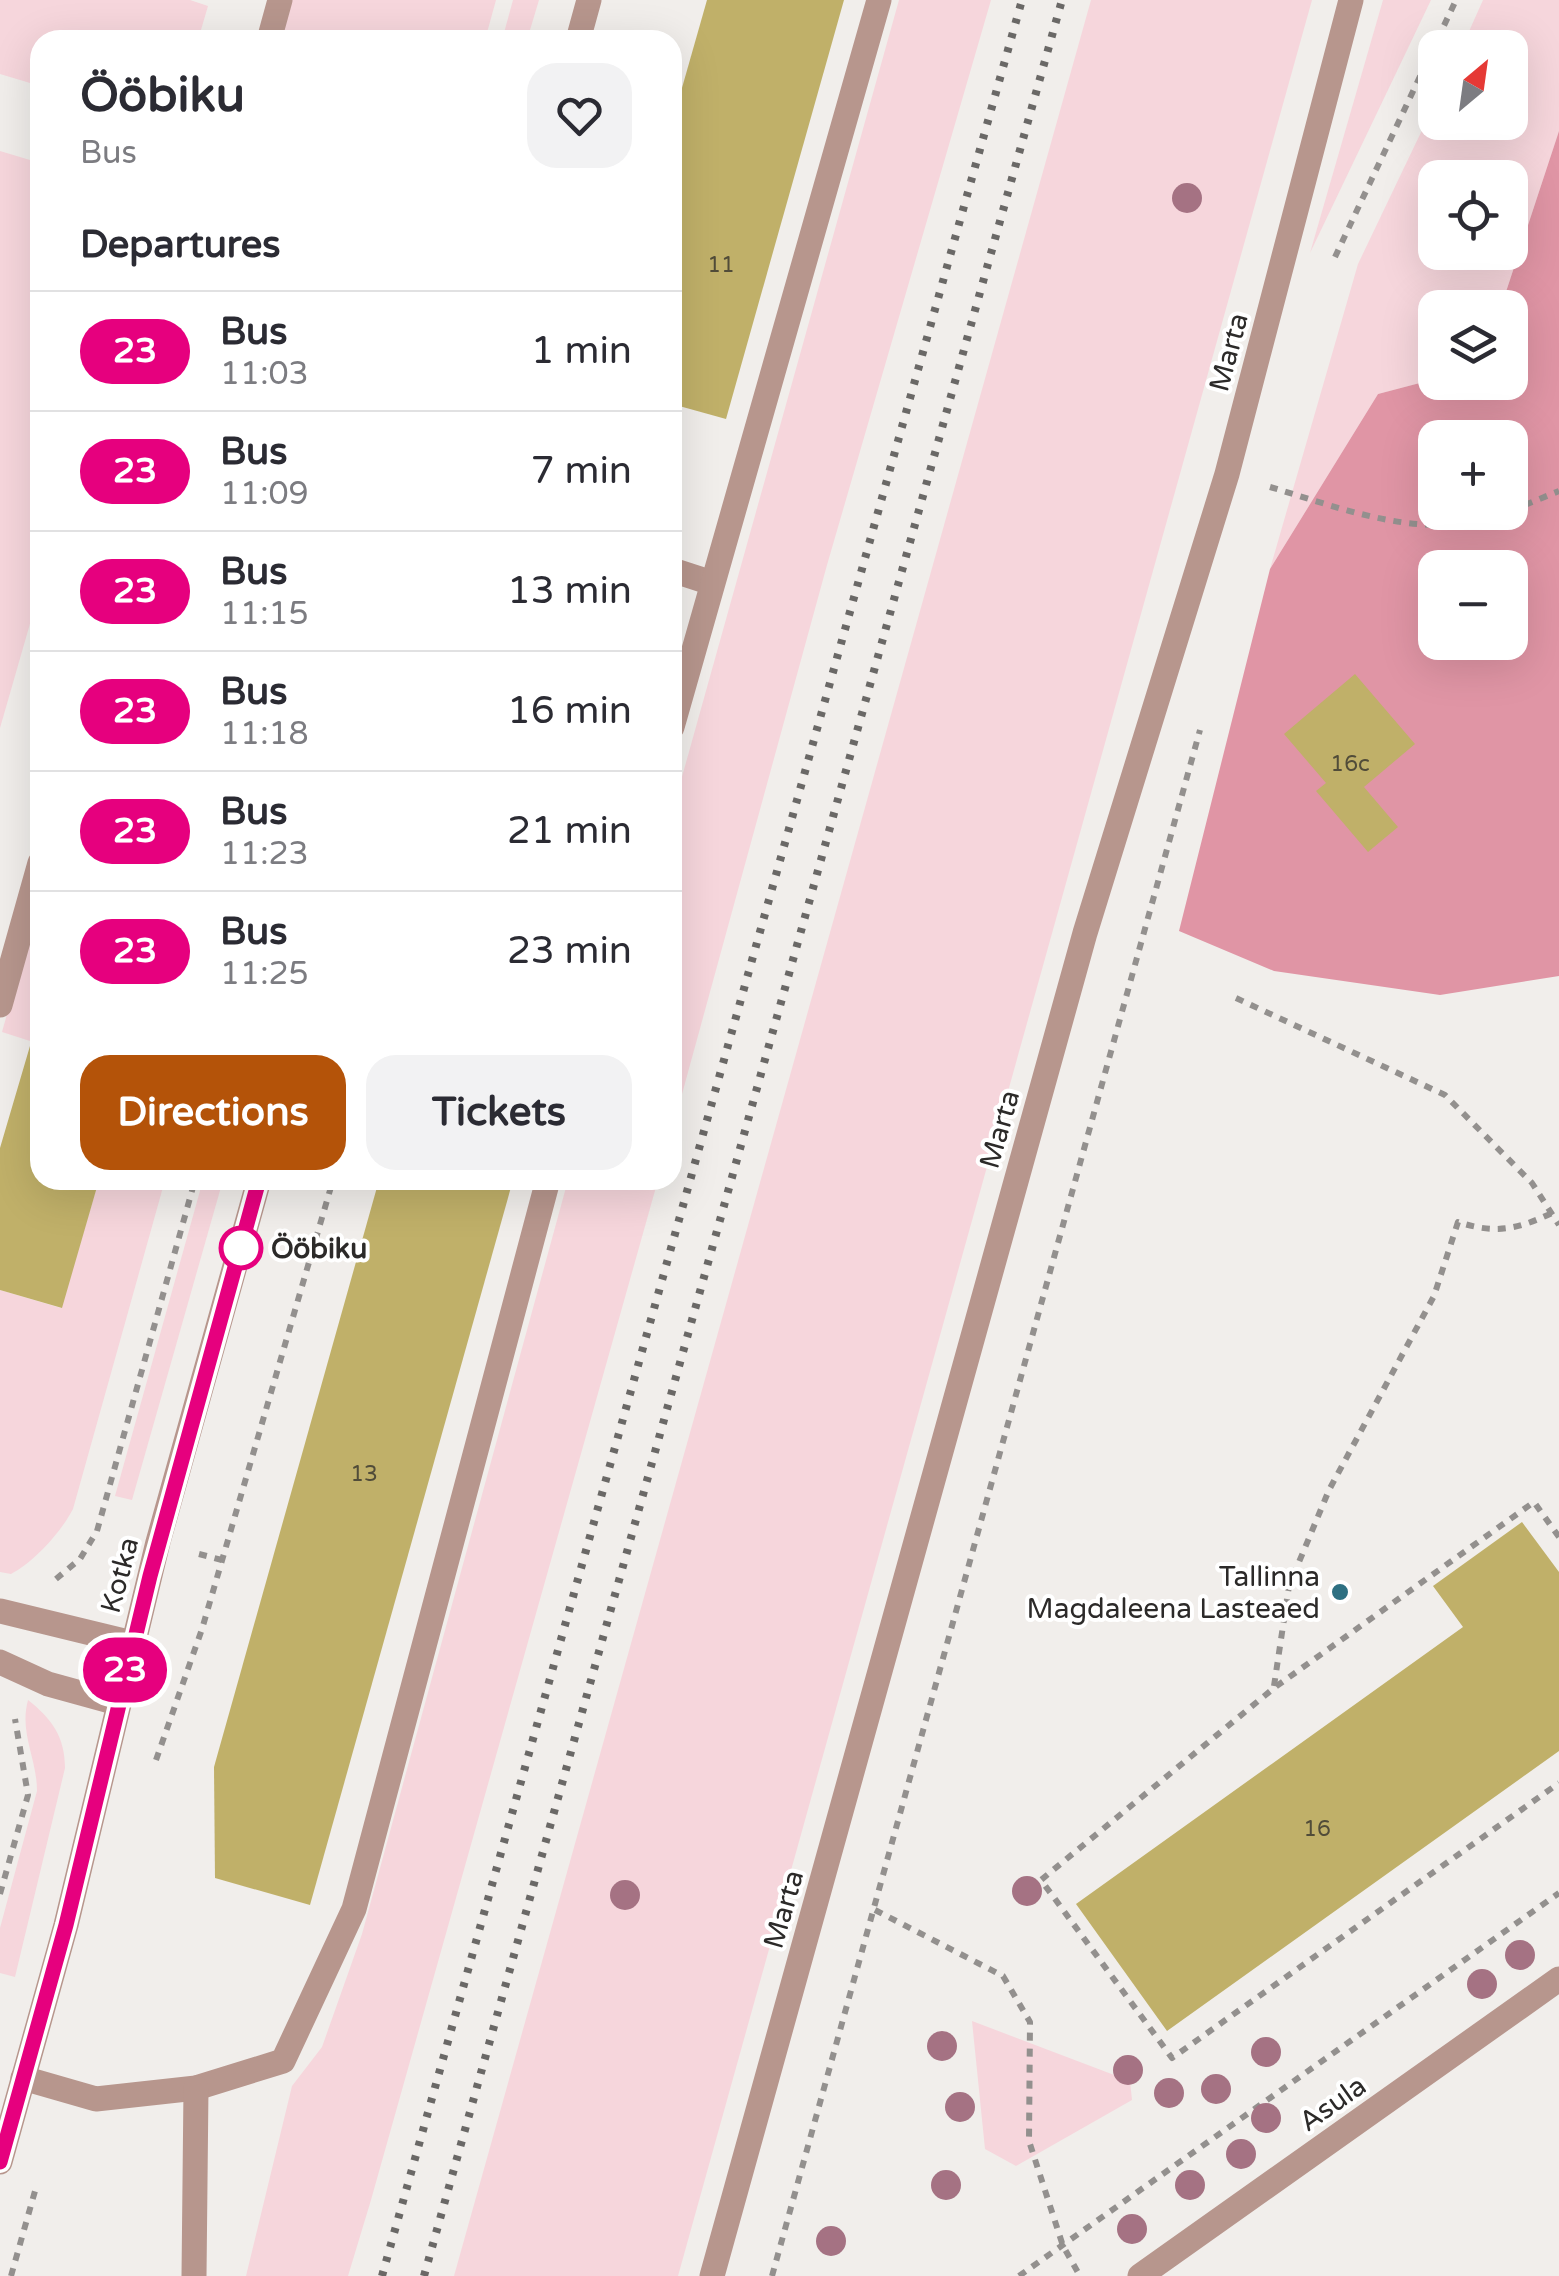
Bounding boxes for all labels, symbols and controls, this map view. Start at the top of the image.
north arrow [1418,30,1528,140]
map controls [1418,30,1528,660]
button: heart [527,63,632,168]
text: Ööbiku [80,67,245,125]
text: Bus [80,134,137,172]
button: locate [1418,160,1528,270]
text: Departures [80,222,281,268]
house number: 11 [707,252,735,278]
button: layers [1418,290,1528,400]
text: Bus [220,309,287,355]
street label: Marta [1202,309,1256,395]
text: 1 min [531,328,632,374]
text: 23 [113,330,157,372]
text: 11:03 [220,355,309,393]
button: + [1418,420,1528,530]
text: Bus [220,429,287,475]
text: 7 min [531,448,632,494]
text: 23 [113,450,157,492]
text: 11:09 [220,475,309,513]
text: Bus [220,549,287,595]
button: − [1418,550,1528,660]
text: 13 min [507,568,632,614]
text: 23 [113,570,157,612]
text: 11:15 [220,595,309,633]
text: Bus [220,669,287,715]
text: 16 min [507,688,632,734]
text: 23 [113,690,157,732]
text: 11:18 [220,715,309,753]
house number: 16c [1330,751,1370,777]
text: Bus [220,789,287,835]
text: 21 min [507,808,632,854]
text: 23 [113,810,157,852]
text: 11:23 [220,835,309,873]
text: Bus [220,909,287,955]
text: 23 min [507,928,632,974]
text: 23 [113,930,157,972]
text: 11:25 [220,955,309,993]
button: Directions [80,1055,346,1170]
button: Tickets [366,1055,632,1170]
street label: Marta [973,1086,1027,1172]
marker: Ööbiku [220,1227,262,1269]
place label: Ööbiku [271,1232,367,1266]
house number: 13 [350,1461,378,1487]
street label: Kotka [94,1534,146,1617]
place label: Tallinna Magdaleena Lasteaed [1027,1560,1320,1626]
marker: Tallinna Magdaleena Lasteaed [1329,1581,1351,1603]
line badge: 23 [80,1638,170,1702]
text: 23 [103,1649,147,1691]
house number: 16 [1303,1816,1331,1842]
street label: Marta [757,1866,811,1952]
street label: Asula [1292,2069,1373,2139]

